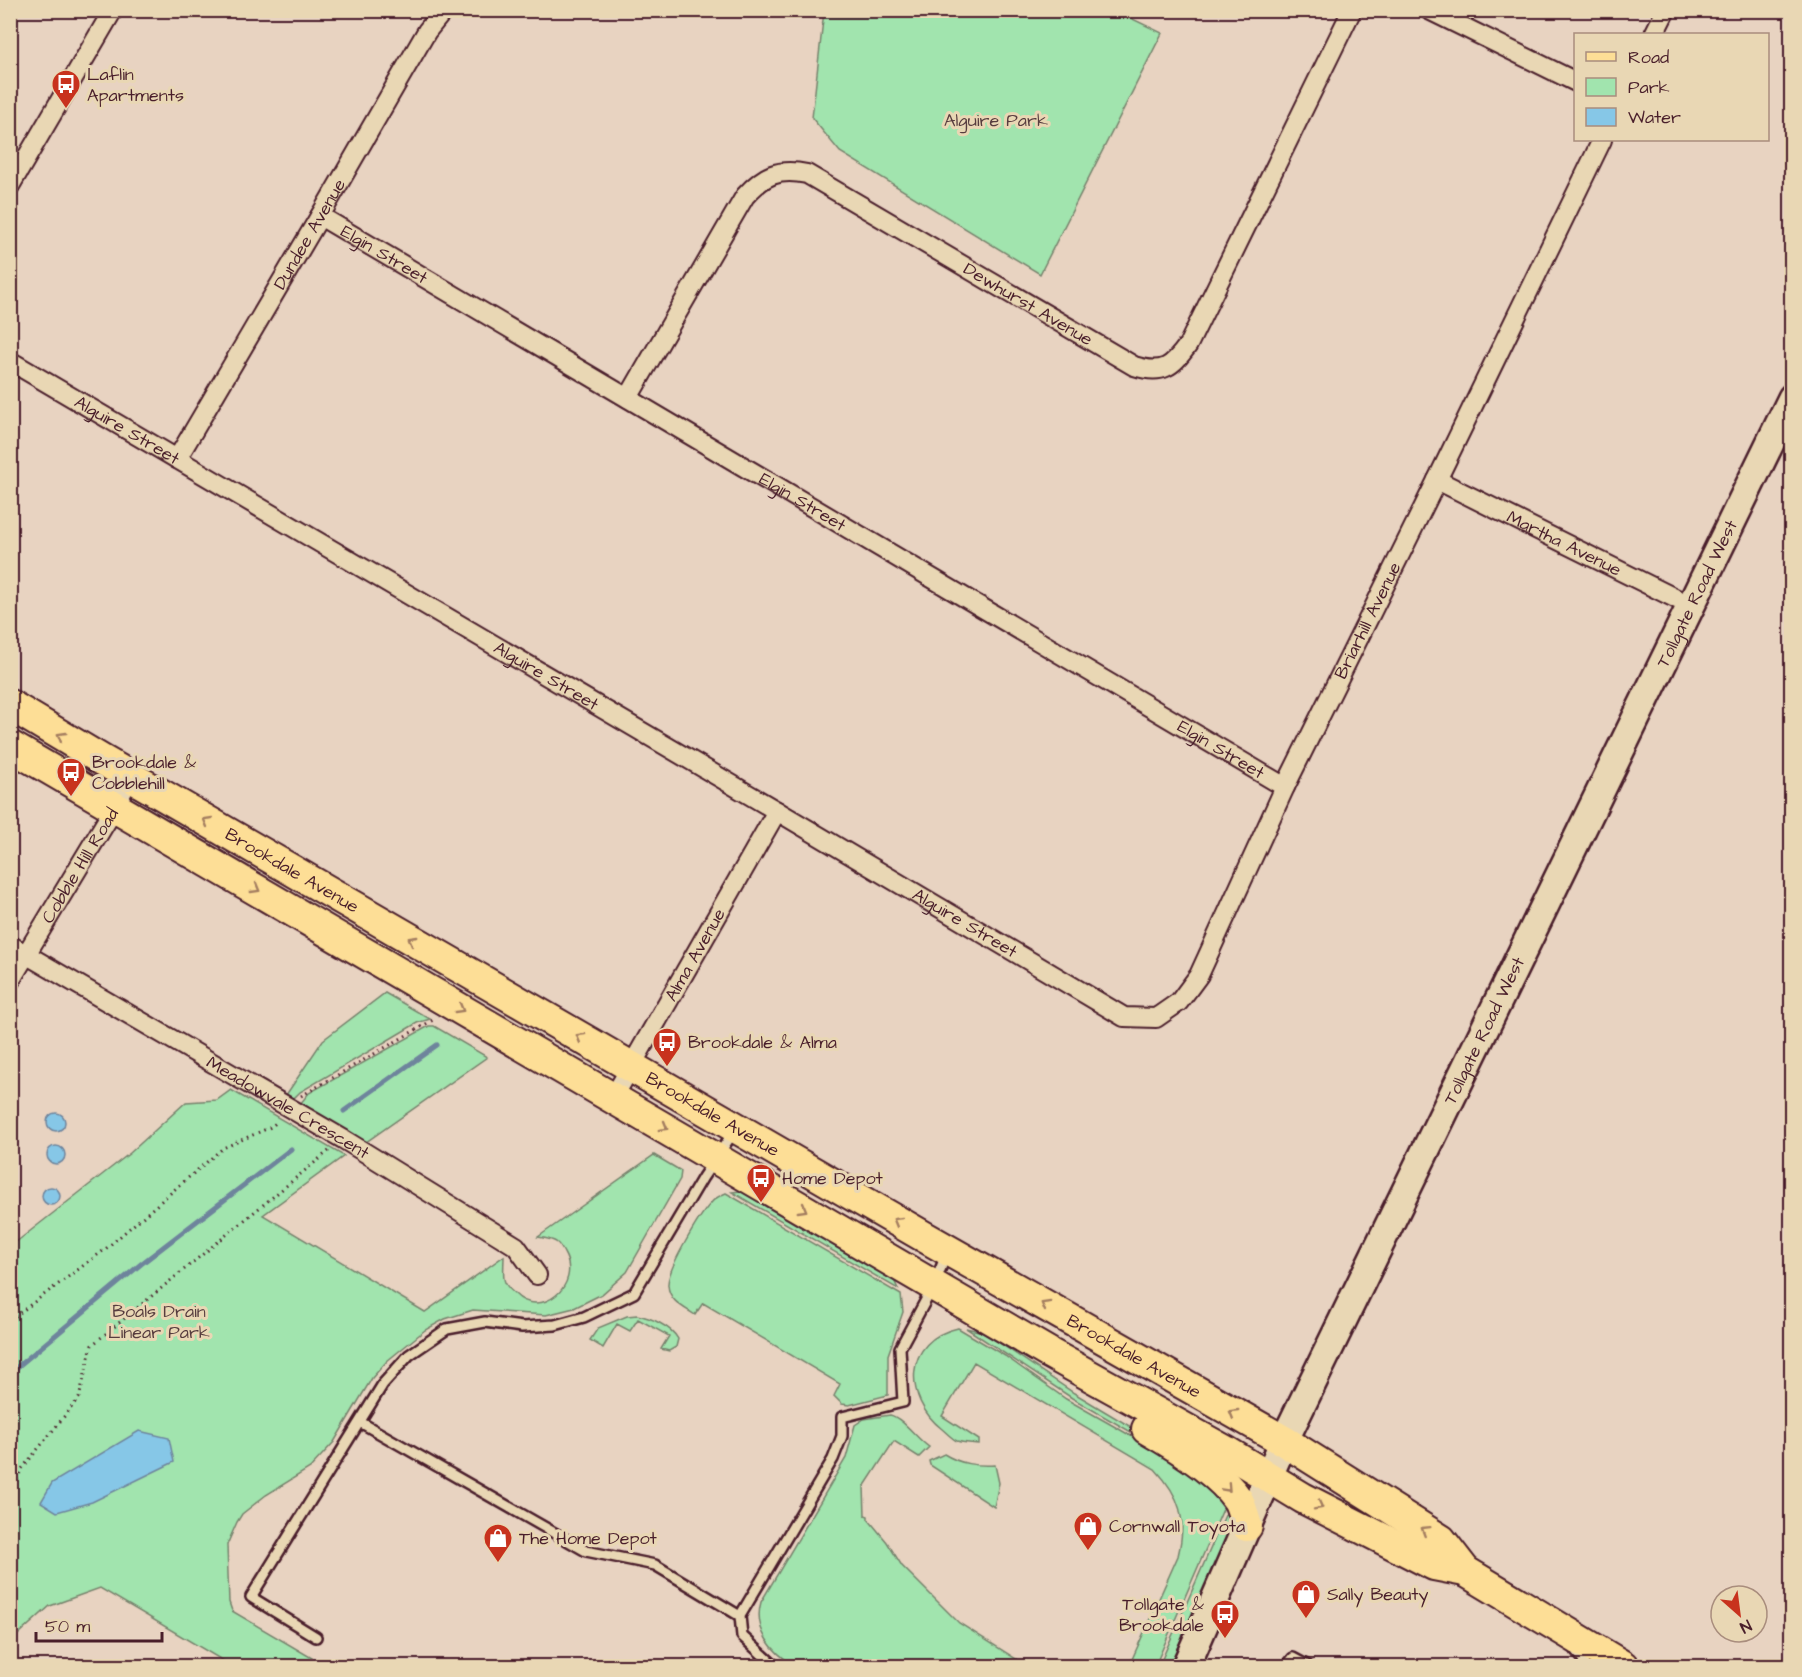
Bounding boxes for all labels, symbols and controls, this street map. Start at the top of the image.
legend [1574,33,1769,141]
text: Road [1628,45,1669,70]
place label: Laflin Apartments [87,62,184,108]
bus stop icon: Laflin Apartments [50,68,82,110]
text: Park [1628,75,1670,100]
text: Water [1628,105,1681,130]
park label: Alguire Park [944,108,1048,134]
street label: Dundee Avenue [267,174,352,294]
street label: Elgin Street [336,219,433,290]
street label: Dewhurst Avenue [959,256,1098,352]
street label: Alguire Street [70,389,185,471]
street label: Elgin Street [755,466,852,538]
street label: Martha Avenue [1503,504,1626,582]
street label: Tollgate Road West [1650,515,1744,672]
street label: Briarhill Avenue [1328,557,1407,683]
street label: Alguire Street [489,635,604,717]
street label: Elgin Street [1173,714,1270,785]
one-way arrow [57,731,67,743]
place label: Brookdale & Cobblehill [92,750,196,796]
bus stop icon: Brookdale & Cobblehill [55,756,87,798]
street label: Cobble Hill Road [35,803,124,928]
one-way arrow [202,817,213,828]
street label: Brookdale Avenue [221,822,364,919]
one-way arrow [250,882,260,893]
street label: Alguire Street [908,882,1023,964]
street label: Alma Avenue [658,903,731,1006]
one-way arrow [408,935,418,947]
street label: Tollgate Road West [1437,952,1531,1109]
one-way arrow [454,1001,464,1013]
bus stop icon: Brookdale & Alma [651,1026,683,1068]
place label: Brookdale & Alma [688,1030,837,1055]
one-way arrow [576,1033,586,1045]
street label: Meadowvale Crescent [202,1050,375,1165]
street label: Brookdale Avenue [641,1065,784,1163]
one-way arrow [658,1120,668,1132]
bus stop icon: Home Depot [745,1162,777,1204]
place label: Home Depot [782,1166,884,1191]
one-way arrow [797,1201,807,1213]
one-way arrow [893,1217,903,1228]
park label: Boals Drain Linear Park [108,1299,210,1345]
one-way arrow [1041,1301,1051,1313]
street label: Brookdale Avenue [1062,1308,1206,1404]
one-way arrow [1229,1408,1239,1420]
one-way arrow [1220,1482,1231,1492]
one-way arrow [1313,1499,1323,1510]
shop icon: Cornwall Toyota [1072,1510,1104,1552]
place label: Cornwall Toyota [1109,1514,1245,1540]
shop icon: The Home Depot [482,1522,514,1564]
place label: The Home Depot [519,1526,658,1551]
one-way arrow [1420,1526,1431,1537]
shop icon: Sally Beauty [1290,1578,1322,1620]
place label: Sally Beauty [1327,1582,1429,1608]
north arrow [1709,1584,1769,1644]
place label: Tollgate & Brookdale [1119,1592,1204,1638]
bus stop icon: Tollgate & Brookdale [1209,1598,1241,1640]
scale bar [36,1605,162,1643]
text: 50 m [45,1614,90,1639]
text: N [1736,1614,1755,1638]

